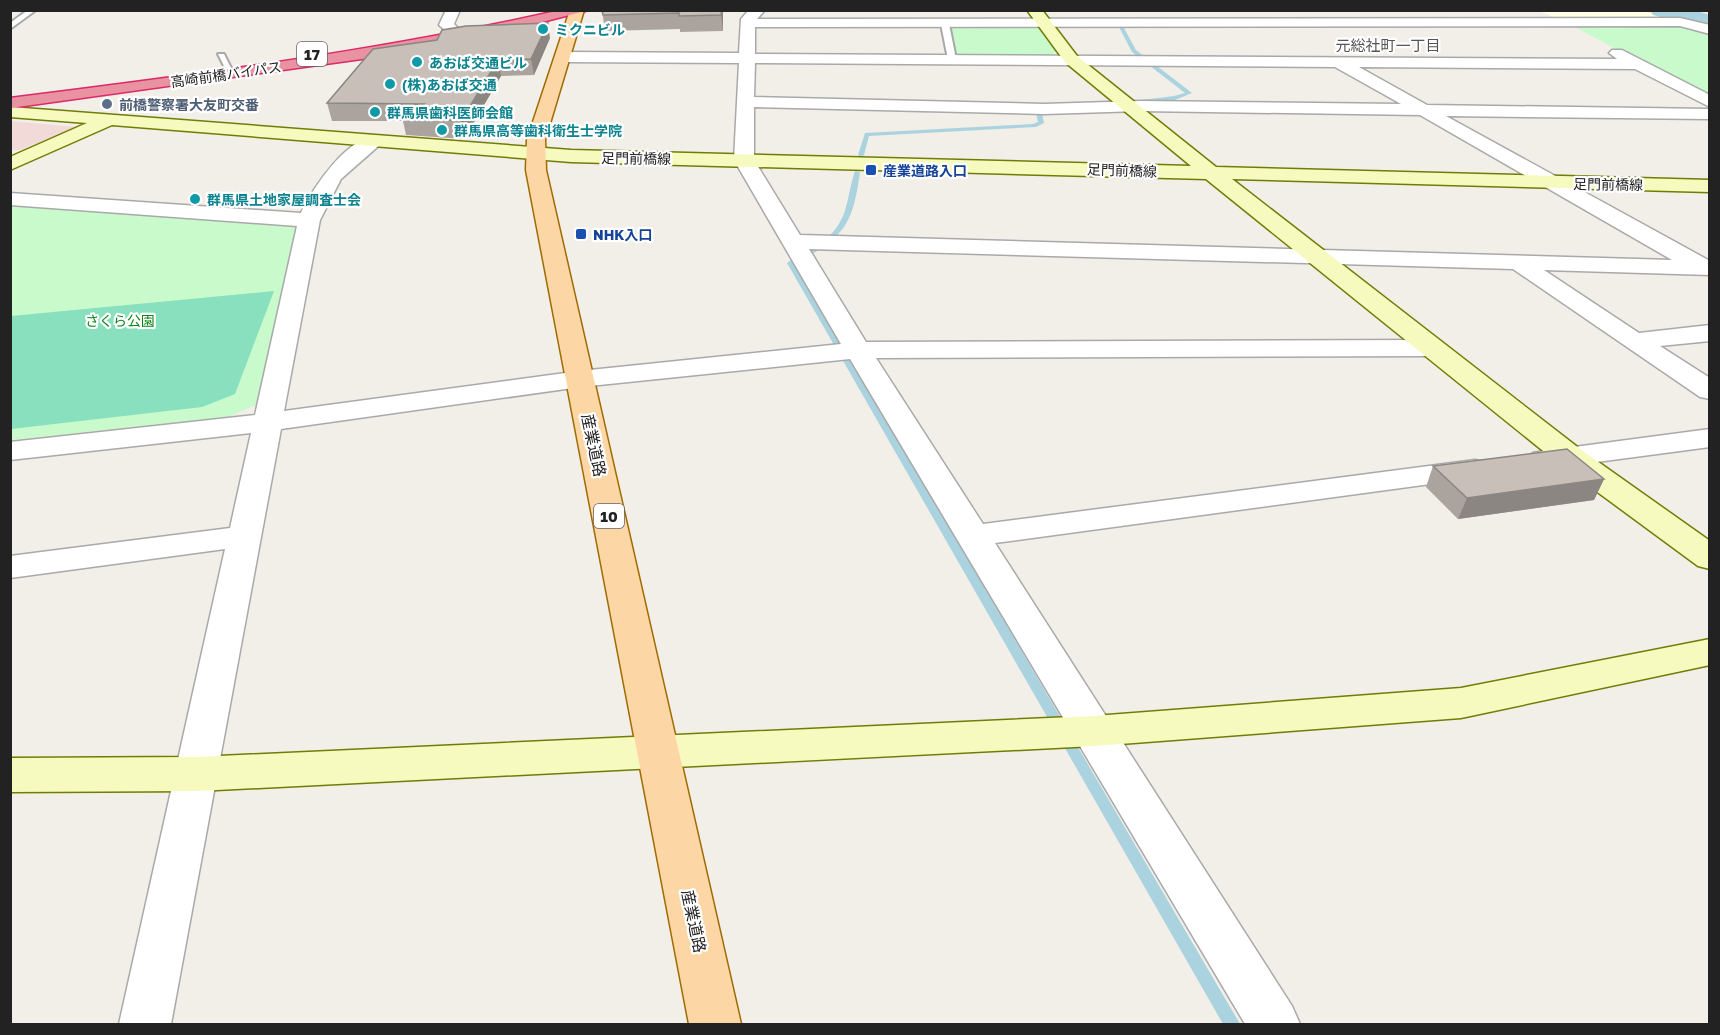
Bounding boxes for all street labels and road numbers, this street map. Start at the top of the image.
road number: 17 [297,42,327,66]
street label: 高崎前橋バイパス [169,58,283,90]
street label: 足門前橋線 [601,149,671,167]
street label: 足門前橋線 [1087,160,1157,180]
street label: 足門前橋線 [1573,175,1643,193]
street label: 産業道路 [578,412,610,478]
road number: 10 [594,504,624,528]
street label: 産業道路 [678,888,710,954]

